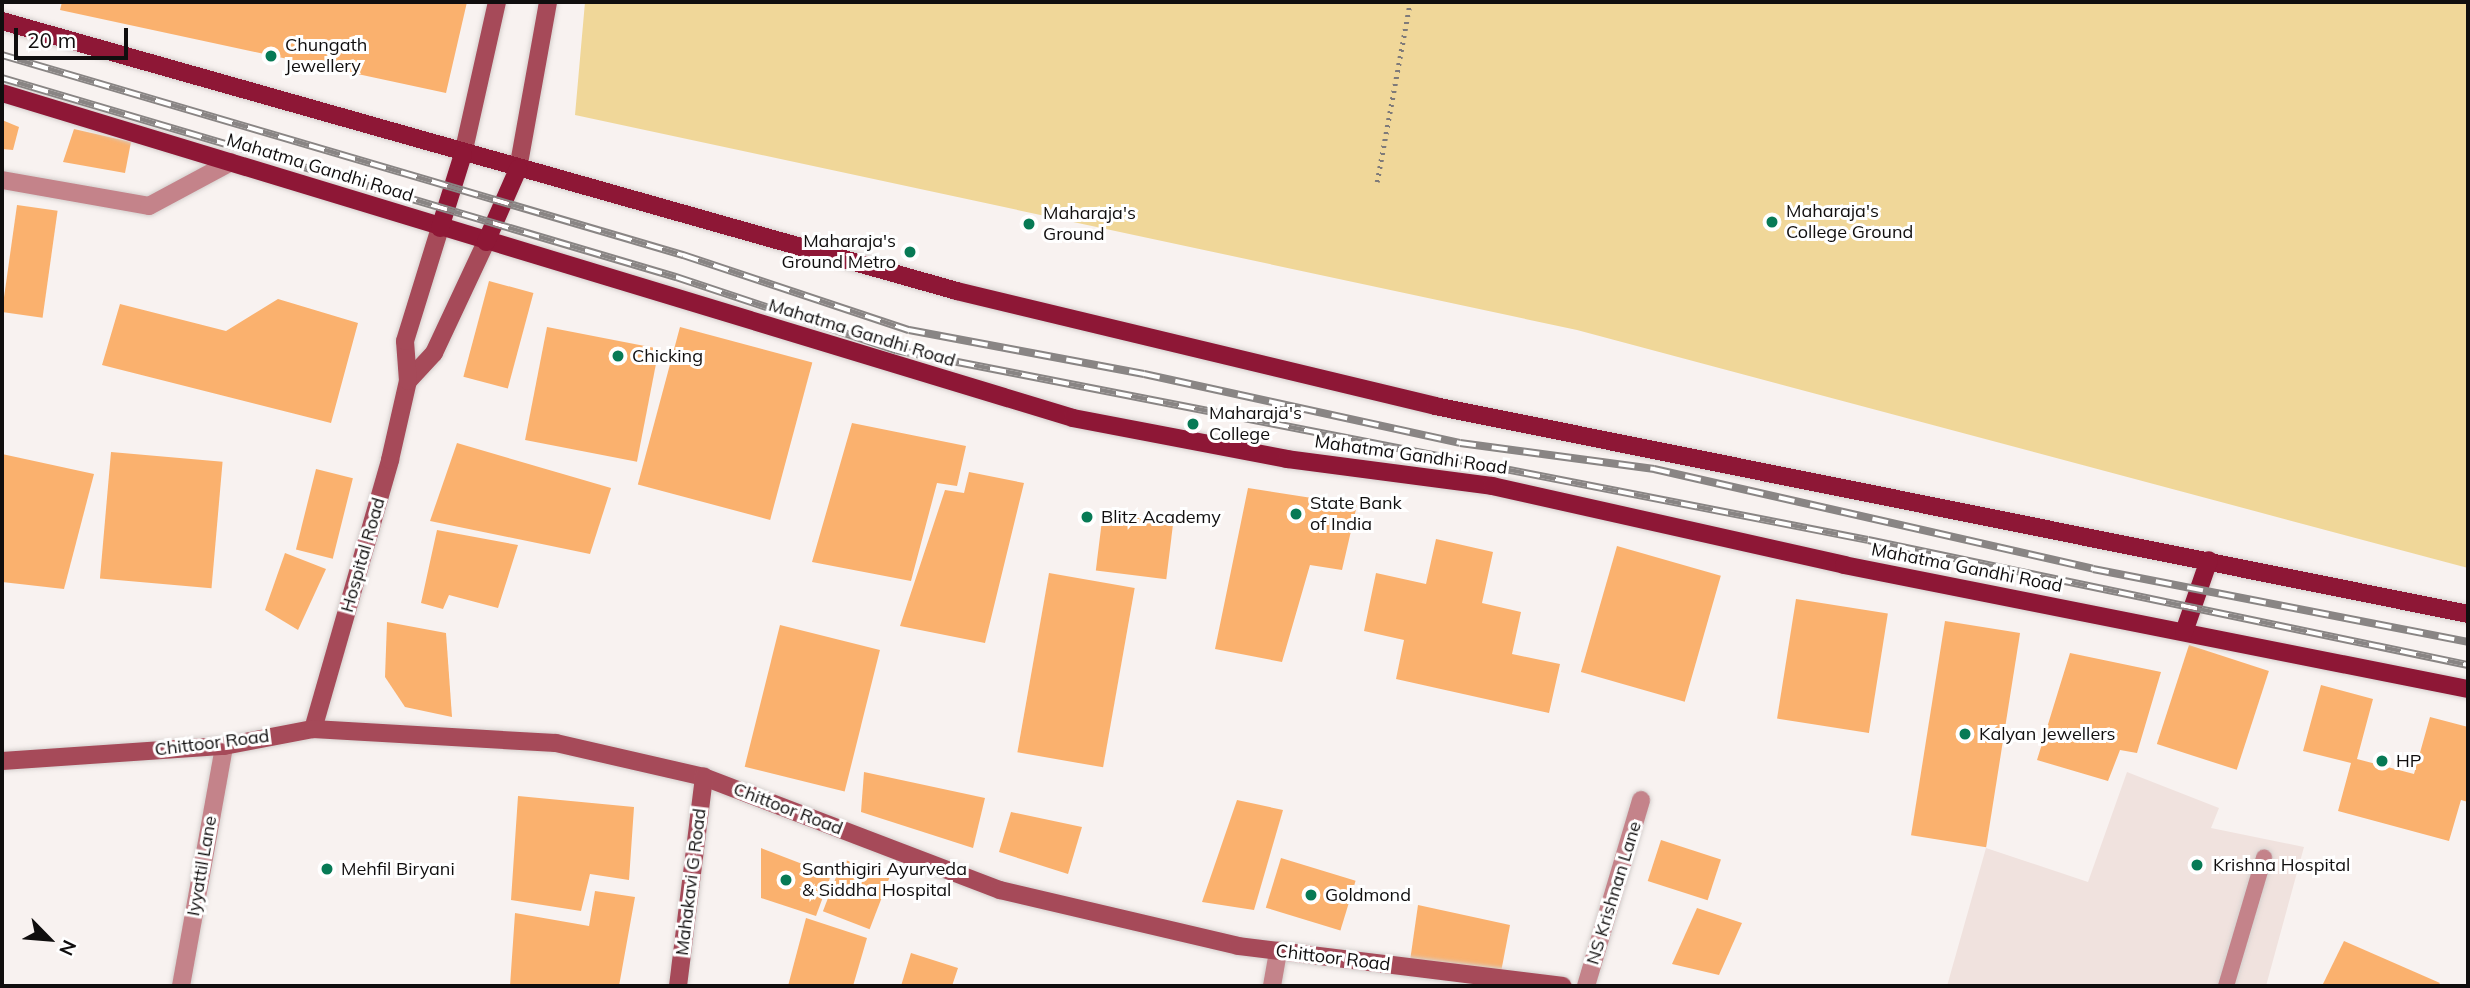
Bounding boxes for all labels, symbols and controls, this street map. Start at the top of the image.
scale bar [18,14,131,58]
text: 20 m [27,27,76,53]
place label: Chungath Jewellery [285,35,367,78]
marker: Chungath Jewellery [263,48,279,64]
street label: Mahatma Gandhi Road [224,129,416,207]
place label: Maharaja's College Ground [1786,201,1913,244]
place label: Maharaja's Ground [1043,203,1136,246]
marker: Maharaja's College Ground [1764,214,1780,230]
marker: Maharaja's Ground [1021,216,1037,232]
place label: Maharaja's Ground Metro [781,231,896,274]
marker: Maharaja's Ground Metro [902,244,918,260]
street label: Mahatma Gandhi Road [766,294,958,372]
place label: Chicking [632,345,703,367]
marker: Chicking [610,348,626,364]
place label: Maharaja's College [1209,403,1302,446]
marker: Maharaja's College [1183,414,1203,434]
street label: Mahatma Gandhi Road [1313,431,1509,479]
place label: State Bank of India [1310,493,1402,536]
street label: Hospital Road [336,495,390,615]
place label: Blitz Academy [1101,506,1221,528]
marker: State Bank of India [1288,506,1304,522]
marker: Blitz Academy [1079,509,1095,525]
street label: Mahatma Gandhi Road [1870,539,2064,597]
place label: Kalyan Jewellers [1979,723,2116,745]
street label: Chittoor Road [153,725,271,761]
marker: Kalyan Jewellers [1957,726,1973,742]
place label: HP [2396,750,2422,772]
marker: HP [2374,753,2390,769]
street label: Chittoor Road [730,778,846,840]
street label: Mahakavi G Road [671,807,711,957]
street label: Iyyattil Lane [183,814,221,918]
street label: NS Krishnan Lane [1582,819,1646,967]
place label: Krishna Hospital [2213,854,2350,876]
marker: Krishna Hospital [2187,855,2207,875]
place label: Mehfil Biryani [341,858,455,880]
place label: Santhigiri Ayurveda & Siddha Hospital [802,859,967,902]
marker: Mehfil Biryani [319,861,335,877]
marker: Santhigiri Ayurveda & Siddha Hospital [776,870,796,890]
place label: Goldmond [1325,884,1411,906]
marker: Goldmond [1303,887,1319,903]
north arrow [14,904,84,974]
text: N [54,936,82,959]
street label: Chittoor Road [1274,940,1392,976]

